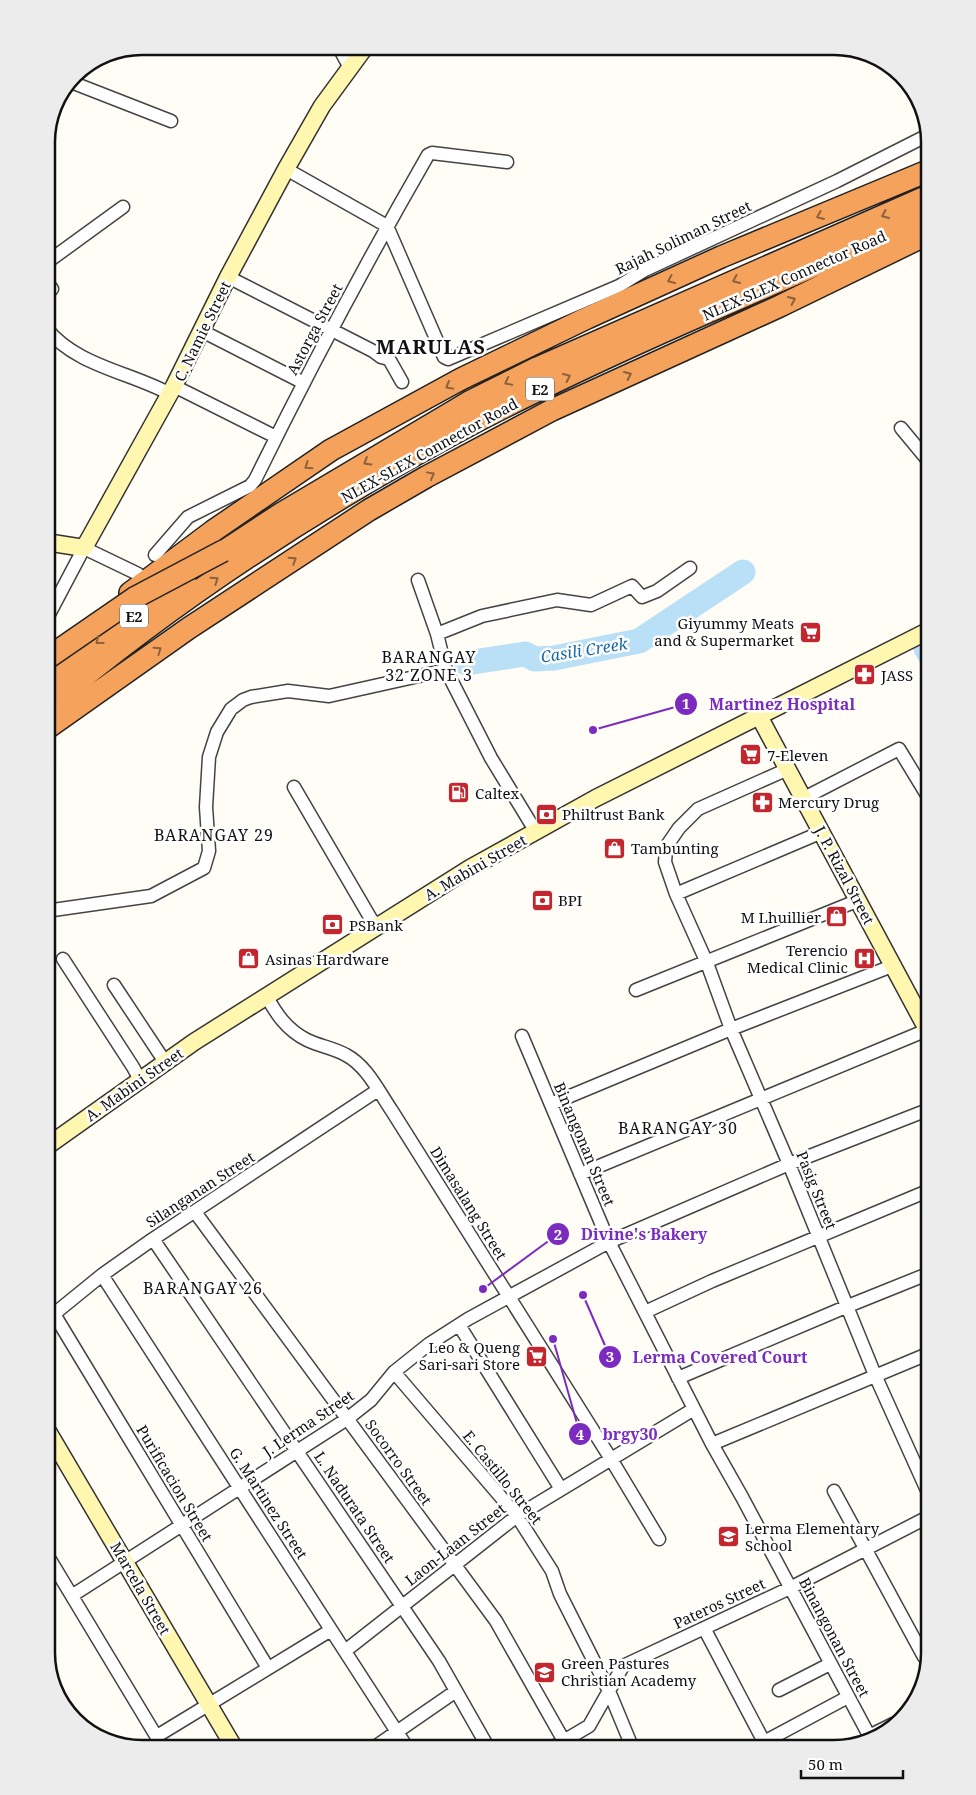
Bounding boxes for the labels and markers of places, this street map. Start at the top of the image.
place label: Giyummy Meats and & Supermarket [654,613,794,650]
supermarket icon: Giyummy Meats and & Supermarket [798,620,822,644]
pharmacy icon: JASS [853,663,877,687]
place label: JASS [880,665,913,685]
callout: Martinez Hospital [674,689,865,720]
supermarket icon: 7-Eleven [739,743,763,767]
place label: 7-Eleven [767,745,829,765]
fuel station icon: Caltex [447,781,471,805]
place label: Caltex [475,783,520,803]
pharmacy icon: Mercury Drug [750,790,774,814]
place label: Mercury Drug [778,792,879,812]
bank icon: Philtrust Bank [534,802,558,826]
place label: Philtrust Bank [562,804,665,824]
shop icon: Tambunting [603,836,627,860]
place label: Tambunting [631,838,719,858]
bank icon: BPI [530,888,554,912]
place label: BPI [558,890,582,910]
shop icon: M Lhuillier [825,905,849,929]
place label: M Lhuillier [741,907,821,927]
bank icon: PSBank [321,913,345,937]
place label: PSBank [349,915,403,935]
place label: Terencio Medical Clinic [747,940,848,977]
shop icon: Asinas Hardware [237,947,261,971]
hospital icon: Terencio Medical Clinic [852,947,876,971]
place label: Asinas Hardware [265,949,389,969]
callout: Divine's Bakery [546,1219,717,1250]
place label: Leo & Queng Sari-sari Store [419,1337,520,1374]
callout: Lerma Covered Court [598,1342,818,1373]
supermarket icon: Leo & Queng Sari-sari Store [524,1344,548,1368]
callout: brgy30 [567,1419,667,1450]
place label: Lerma Elementary School [745,1518,880,1555]
school or university icon: Lerma Elementary School [717,1525,741,1549]
place label: Green Pastures Christian Academy [561,1653,697,1690]
school or university icon: Green Pastures Christian Academy [533,1660,557,1684]

